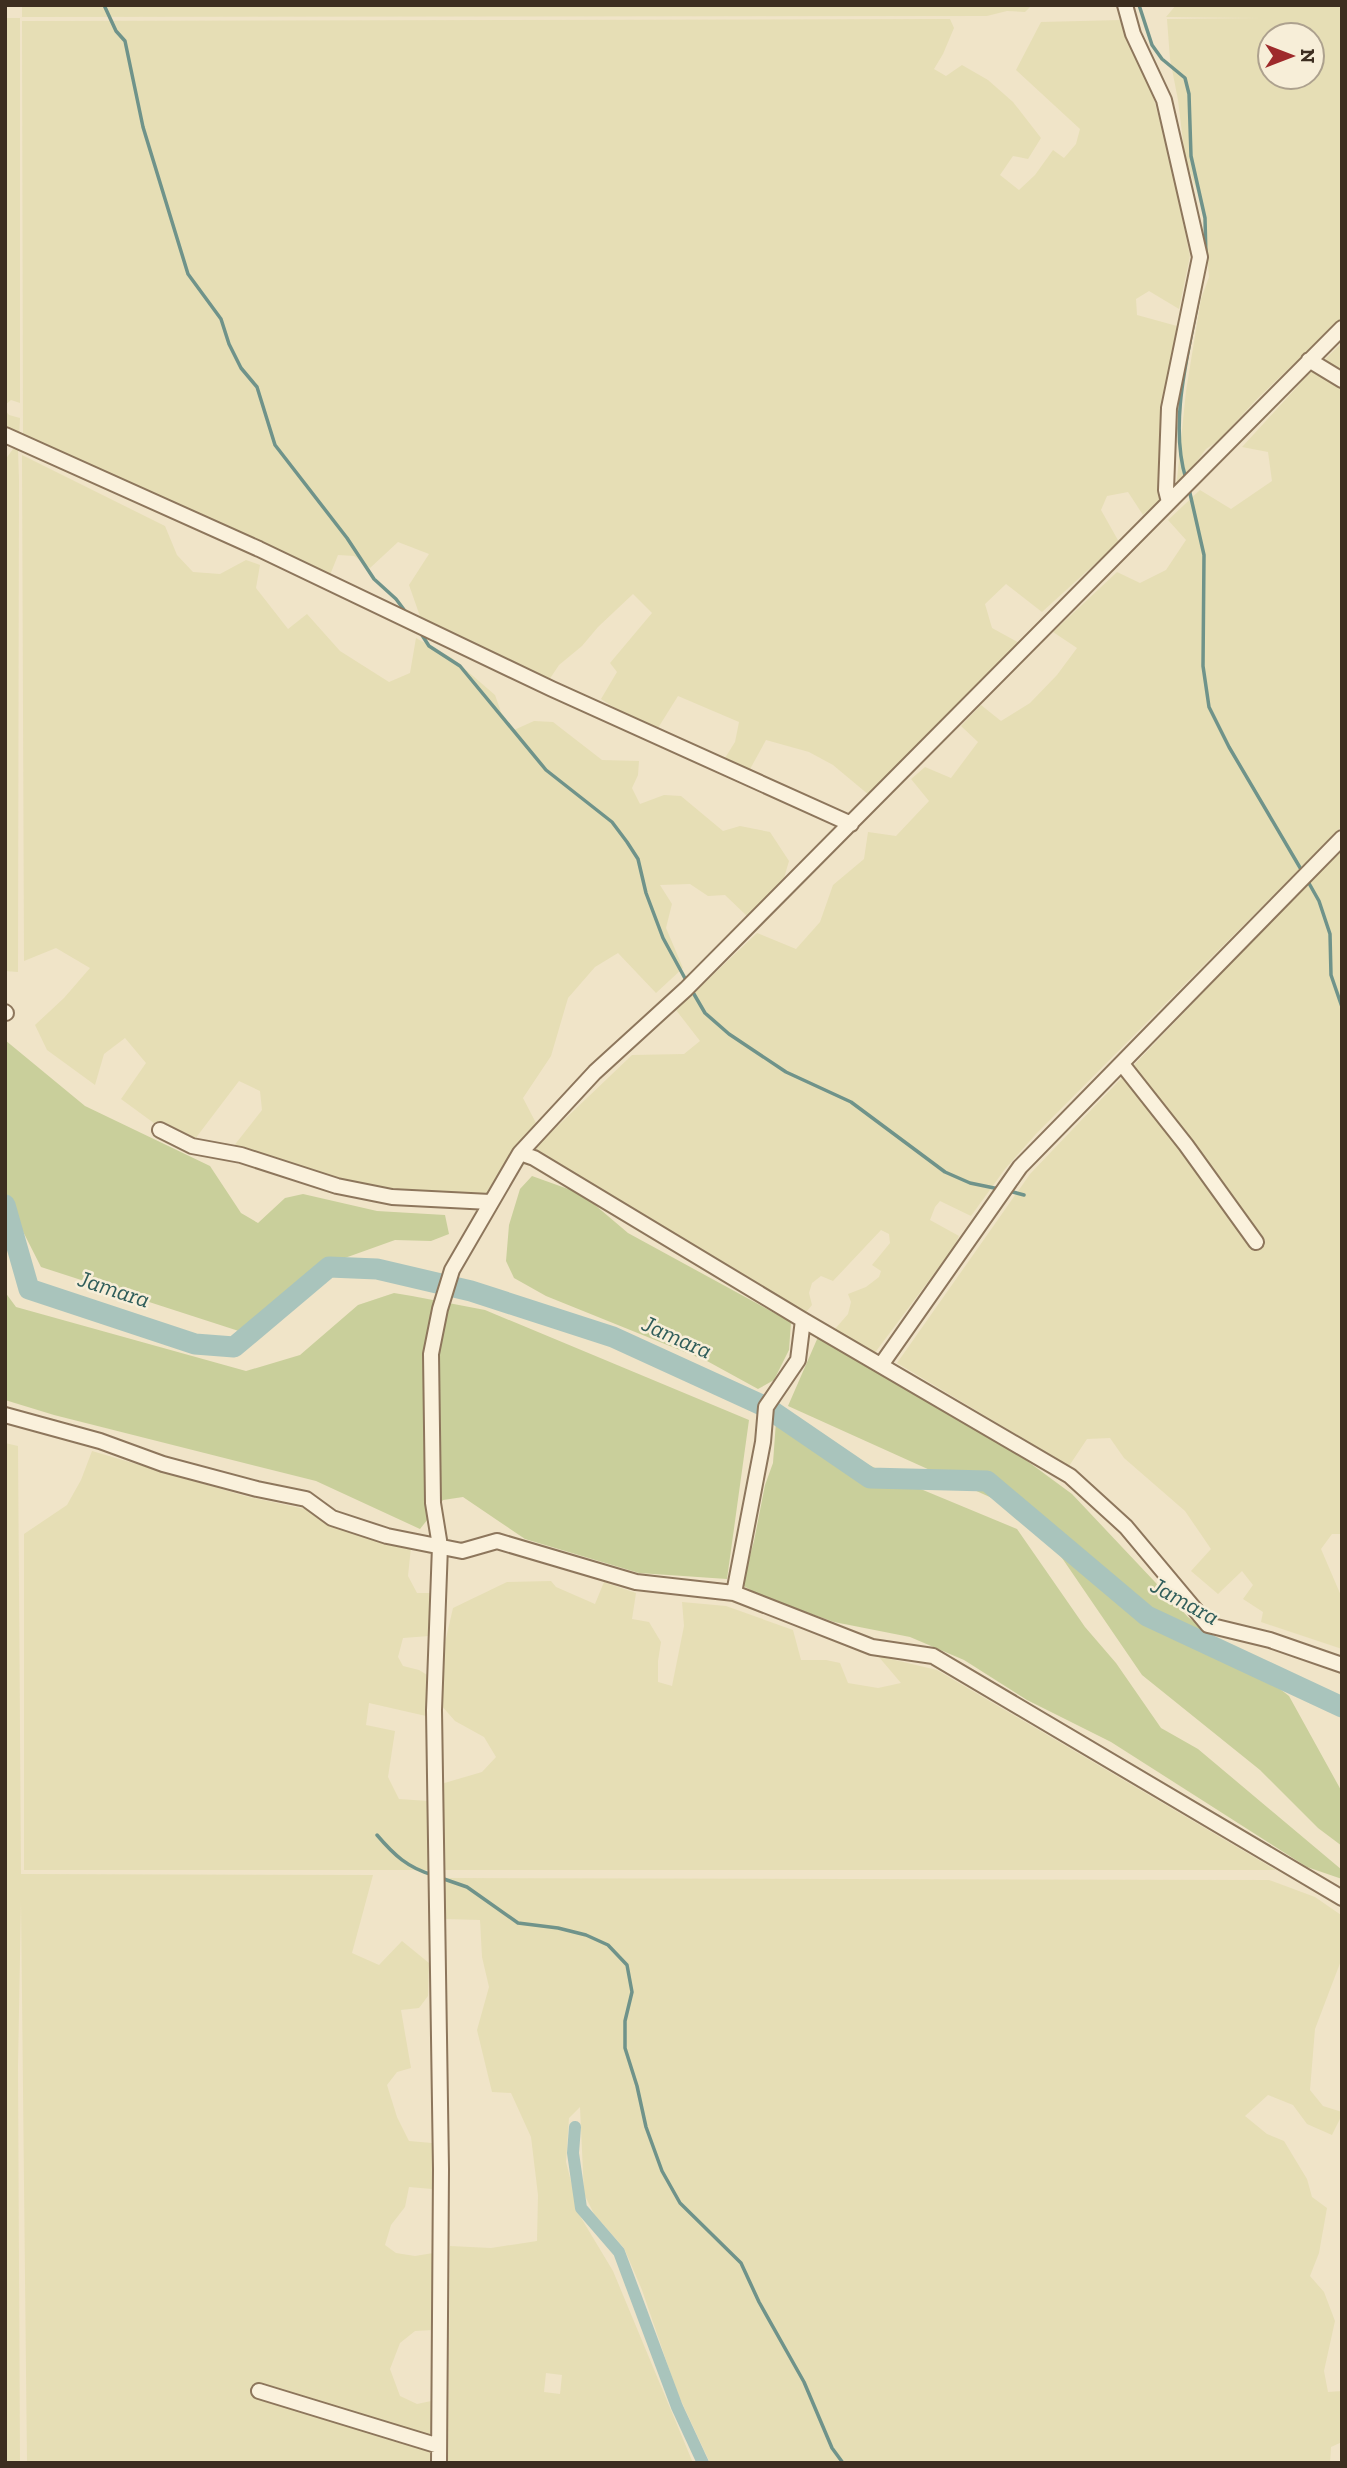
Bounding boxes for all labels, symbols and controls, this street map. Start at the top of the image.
north arrow [1256,21,1326,91]
text: N [1296,49,1319,63]
water label: Jamara [74,1263,154,1314]
water label: Jamara [637,1308,717,1365]
water label: Jamara [1145,1570,1224,1631]

